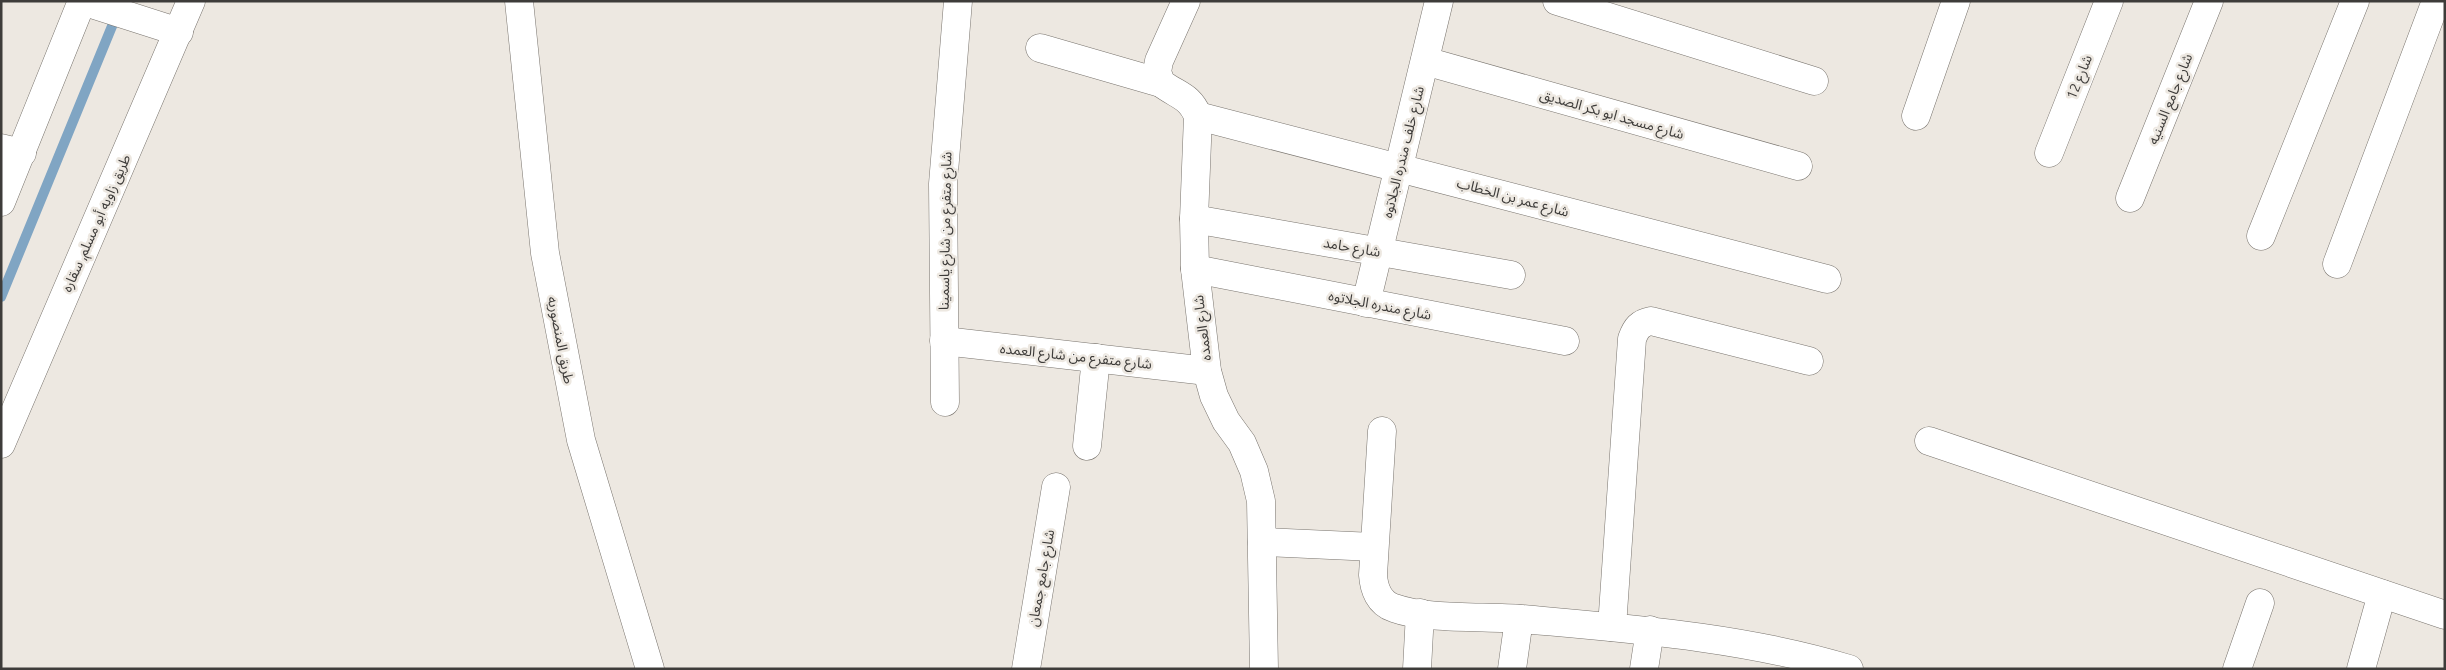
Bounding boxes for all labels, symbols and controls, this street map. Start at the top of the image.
street label: شارع جامع السنيه [2145,51,2198,148]
street label: شارع 12 [2063,53,2098,103]
street label: شارع خلف مندره الجلاتوه [1379,84,1430,220]
street label: شارع مسجد ابو بكر الصديق [1537,86,1686,145]
street label: طريق زاويه أبو مسلم, سقاره [58,151,136,296]
street label: شارع متفرع من شارع ياسمينا [936,152,957,310]
street label: شارع عمر بن الخطاب [1454,174,1571,223]
street label: شارع حامد [1322,234,1382,263]
street label: شارع مندره الجلاتوه [1327,287,1433,326]
street label: شارع العمده [1190,294,1217,362]
street label: طريق المنصوريه [543,295,577,385]
street label: شارع متفرع من شارع العمده [999,340,1153,375]
street label: شارع جامع جمعان [1025,528,1060,628]

